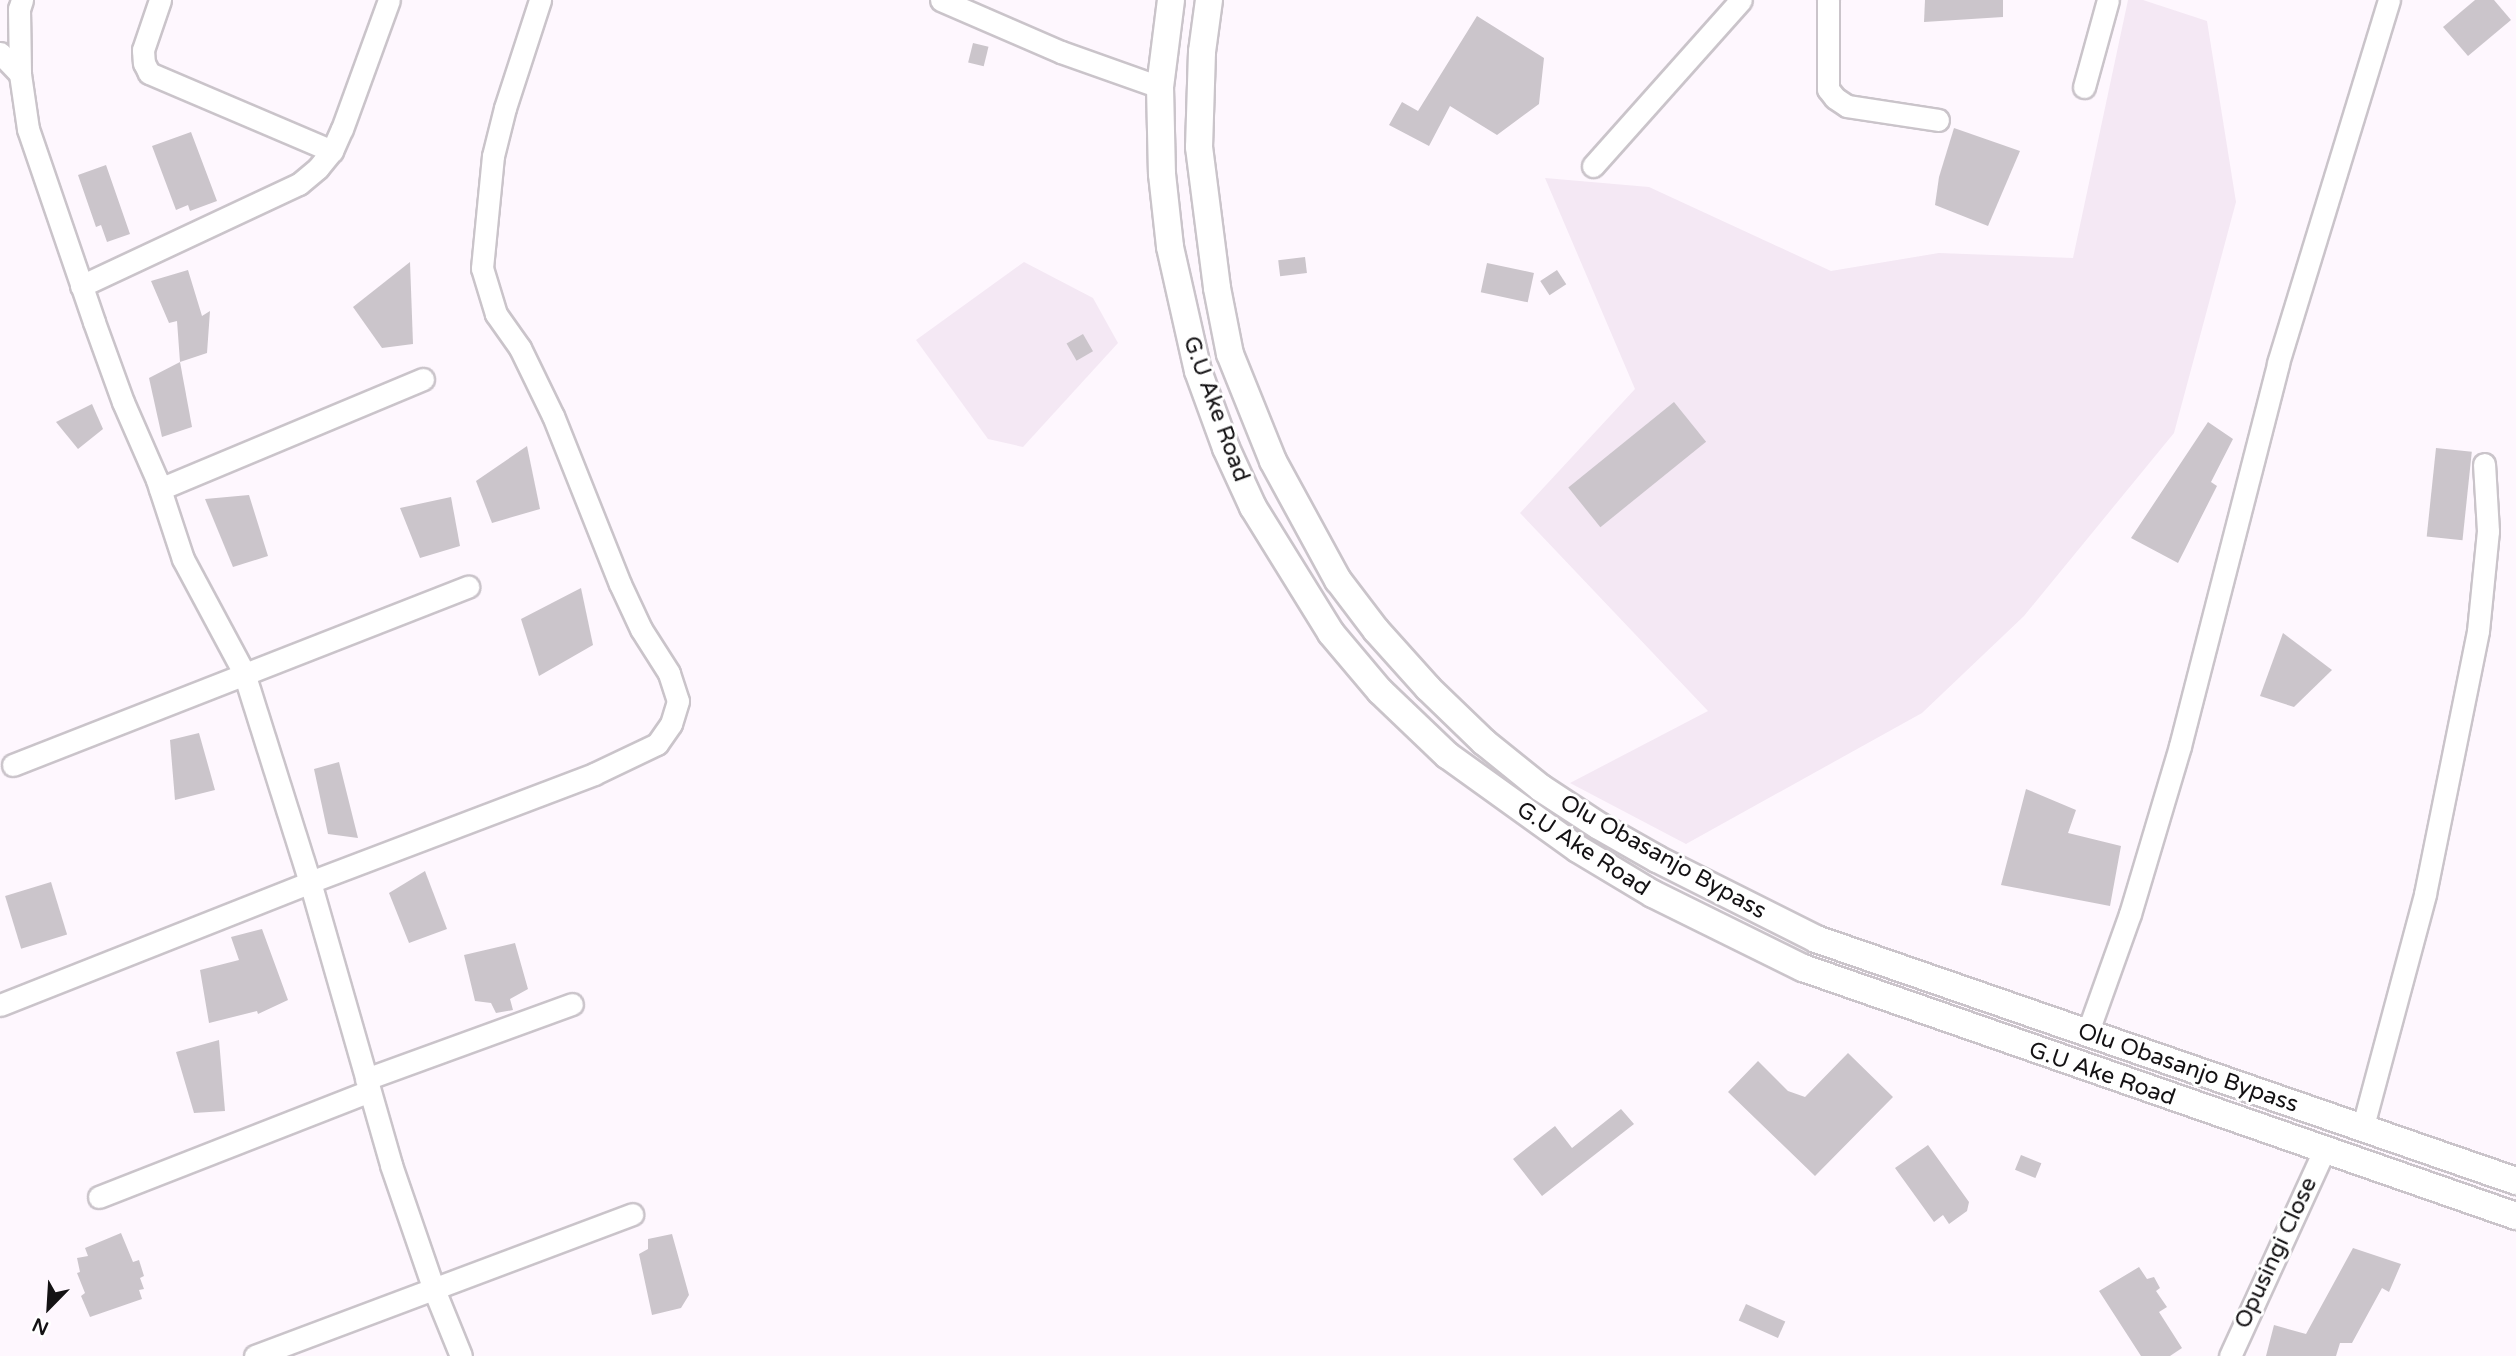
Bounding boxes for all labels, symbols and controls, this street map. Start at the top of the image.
street label: G.U Ake Road [1177,332,1255,486]
street label: Olu Obasanjo Bypass [1555,789,1771,925]
street label: G.U Ake Road [1511,796,1655,902]
street label: Olu Obasanjo Bypass [2074,1017,2302,1119]
street label: G.U Ake Road [2025,1036,2179,1112]
street label: Opusingi Close [2229,1173,2323,1333]
north arrow [14,1272,84,1342]
text: N [29,1313,52,1339]

